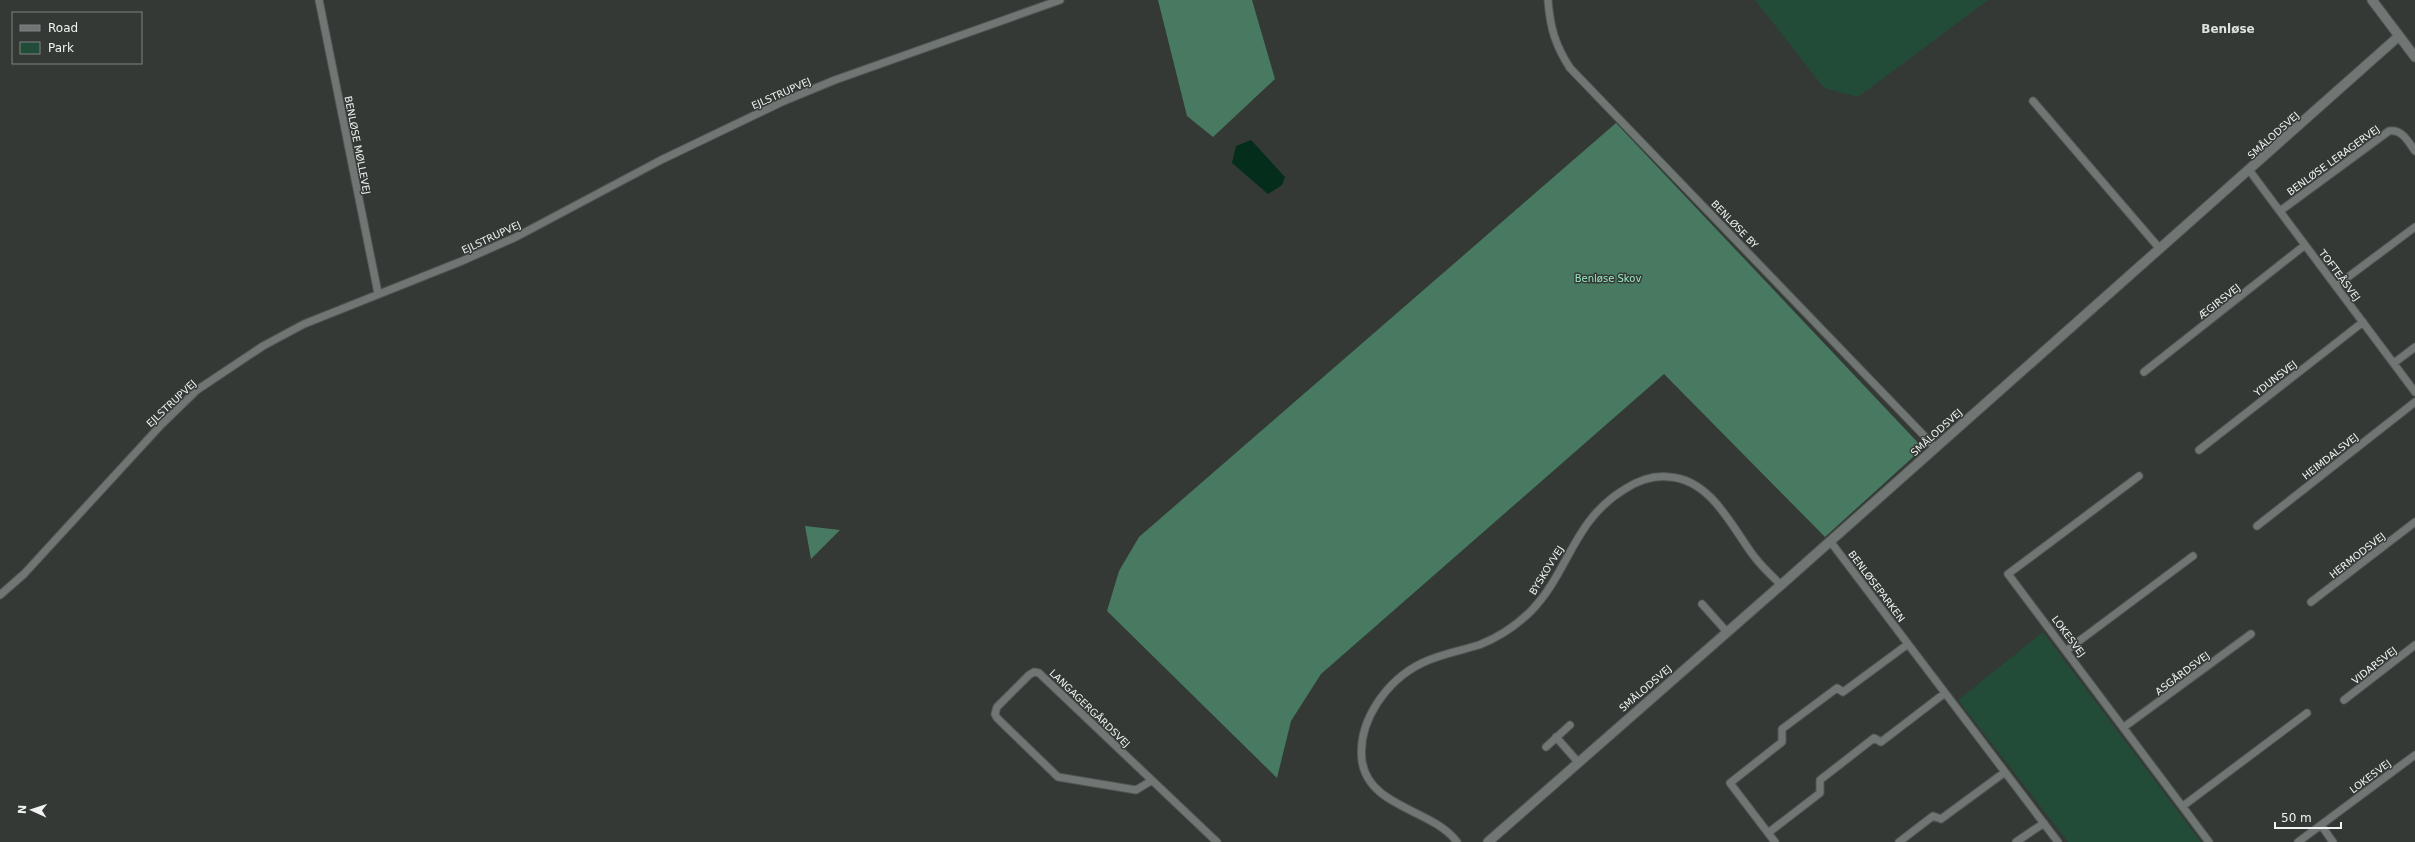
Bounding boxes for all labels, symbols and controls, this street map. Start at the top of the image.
legend [12,12,142,64]
text: Road [48,21,78,35]
district label: Benløse [2201,22,2255,36]
text: Park [48,41,74,55]
street label: EJLSTRUPVEJ [750,75,813,111]
street label: BENLØSE MØLLEVEJ [343,95,372,195]
street label: SMÅLODSVEJ [2245,109,2301,161]
street label: BENLØSE LERAGERVEJ [2285,123,2382,198]
street label: BENLØSE BY [1709,198,1761,251]
street label: EJLSTRUPVEJ [460,219,522,256]
street label: TOFTEÅSVEJ [2316,246,2363,303]
park label: Benløse Skov [1575,273,1641,284]
street label: ÆGIRSVEJ [2196,282,2242,321]
street label: YDUNSVEJ [2251,358,2299,399]
street label: EJLSTRUPVEJ [144,378,198,429]
street label: SMÅLODSVEJ [1908,406,1964,458]
street label: HEIMDALSVEJ [2300,431,2360,482]
street label: HERMODSVEJ [2327,530,2387,580]
street label: BYSKOVVEJ [1527,544,1566,597]
street label: BENLØSEPARKEN [1846,549,1907,624]
street label: LOKESVEJ [2050,614,2088,659]
street label: VIDARSVEJ [2350,645,2399,686]
street label: ASGÅRDSVEJ [2152,649,2212,697]
street label: SMÅLODSVEJ [1617,662,1673,714]
street label: LANGAGERGÅRDSVEJ [1047,666,1133,750]
street label: LOKESVEJ [2348,757,2393,795]
north arrow [12,790,52,830]
scale bar [2275,804,2341,830]
text: N [16,805,29,814]
text: 50 m [2281,811,2312,825]

